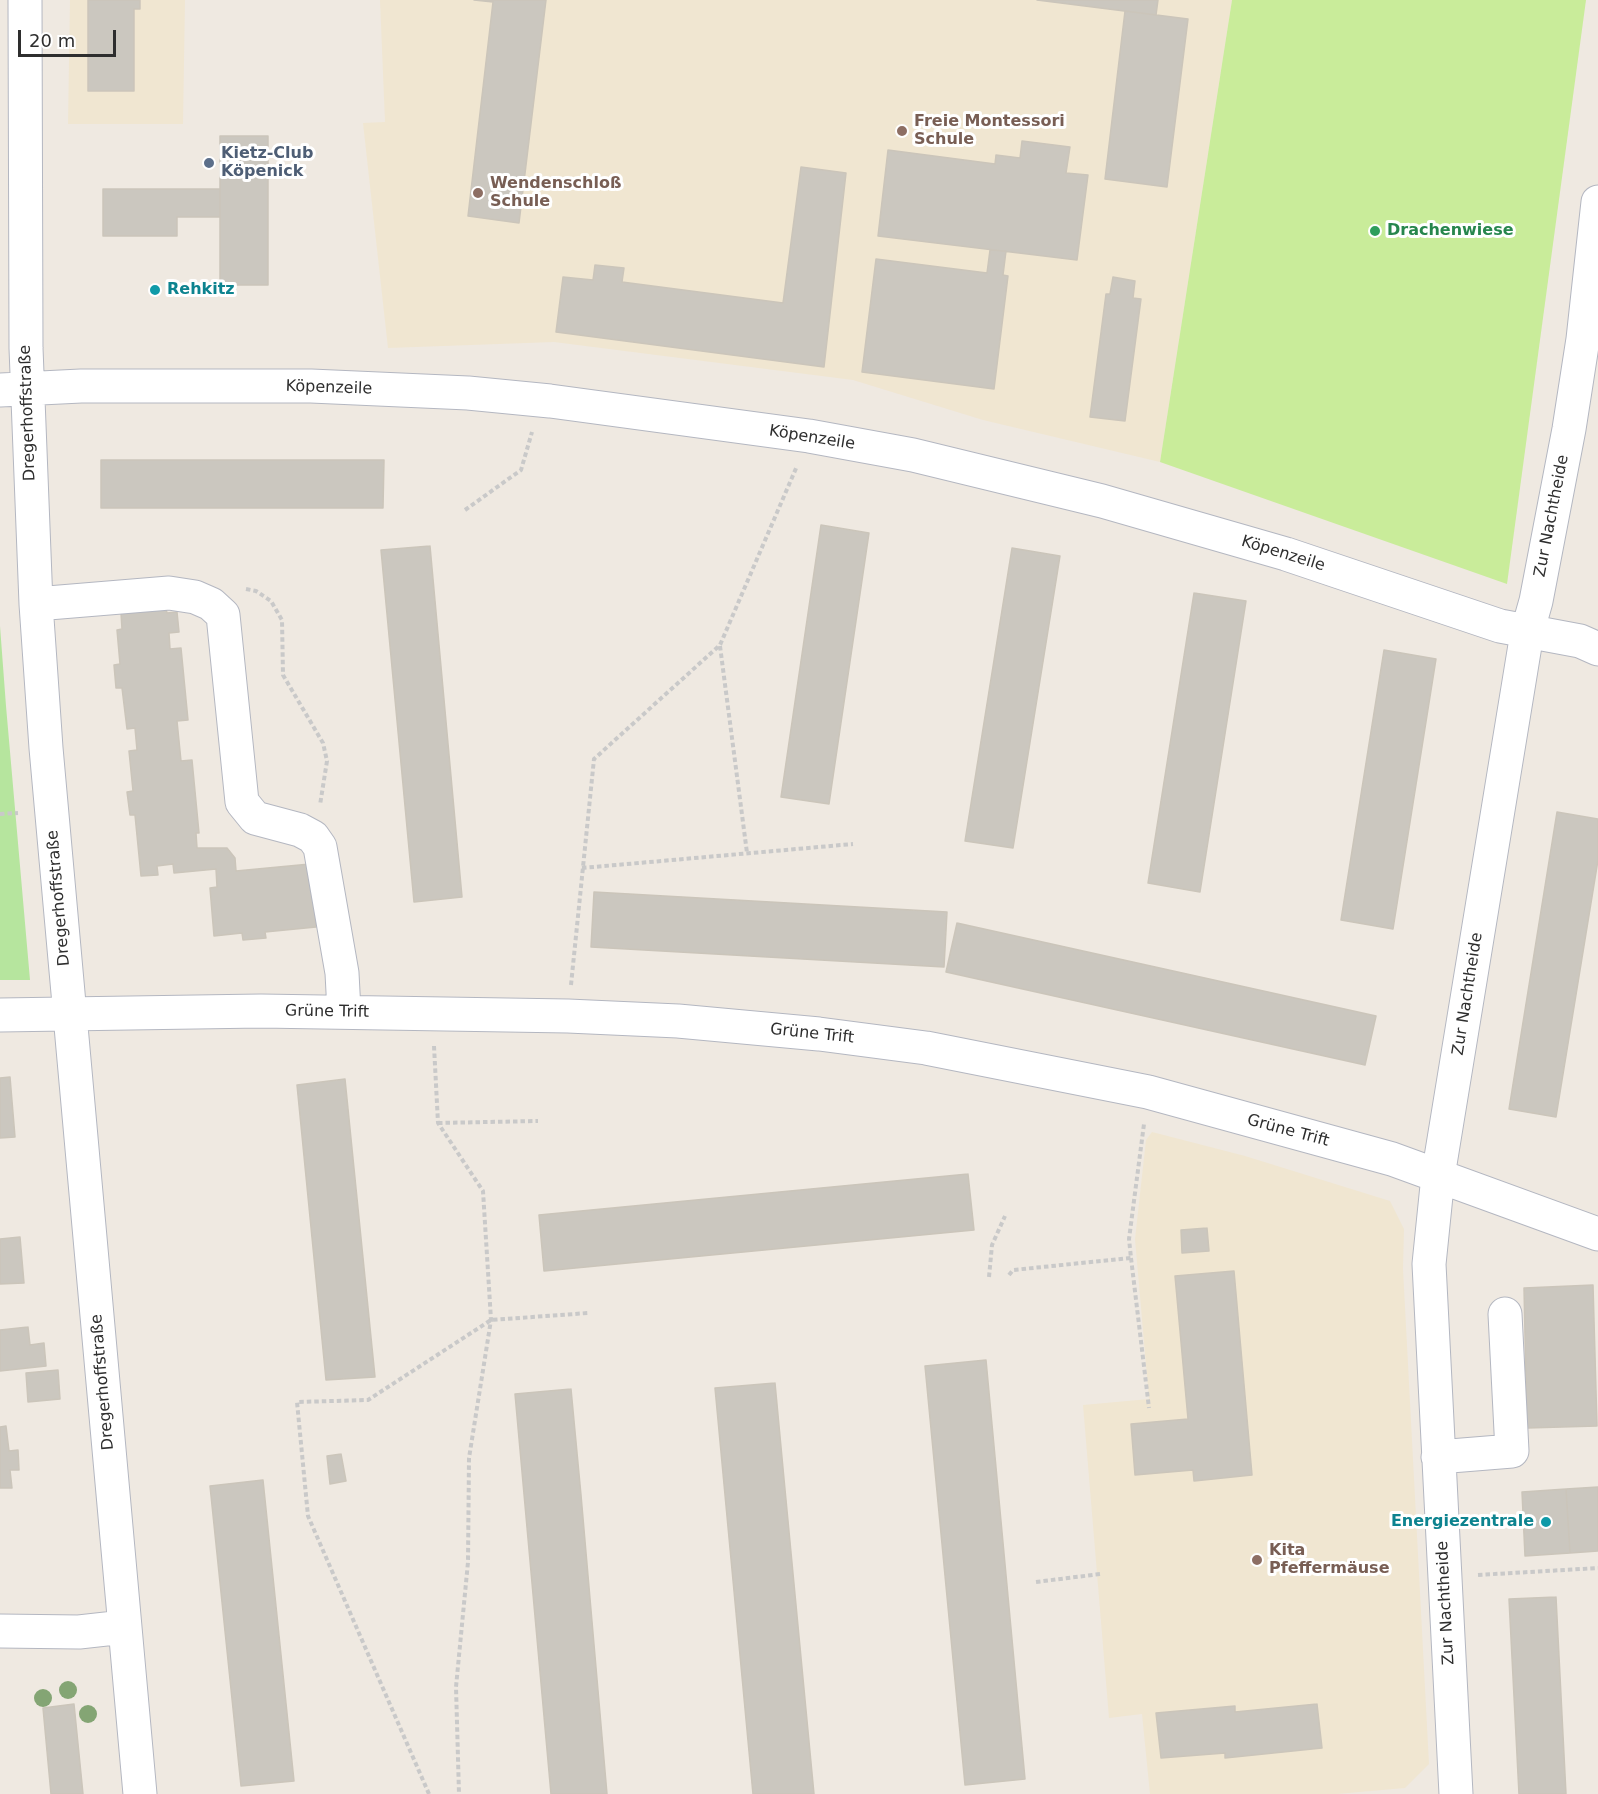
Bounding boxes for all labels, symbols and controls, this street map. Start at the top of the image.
scale bar [21,18,118,56]
text: 20 m [29,30,75,51]
place label: Freie Montessori Schule [914,112,1065,150]
marker: Freie Montessori Schule [895,124,909,138]
place label: Kietz-Club Köpenick [221,144,313,182]
marker: Kietz-Club Köpenick [202,156,216,170]
place label: Wendenschloß Schule [490,174,621,212]
marker: Wendenschloß Schule [471,186,485,200]
place label: Drachenwiese [1387,221,1514,241]
marker: Drachenwiese [1368,224,1382,238]
place label: Rehkitz [167,280,235,300]
marker: Rehkitz [148,283,162,297]
street label: Dregerhoffstraße [16,344,40,482]
street label: Köpenzeile [285,377,373,399]
street label: Köpenzeile [768,422,856,454]
street label: Zur Nachtheide [1531,453,1573,579]
street label: Köpenzeile [1239,532,1327,576]
street label: Dregerhoffstraße [43,829,75,967]
street label: Zur Nachtheide [1449,931,1487,1057]
street label: Grüne Trift [285,1002,369,1022]
street label: Grüne Trift [769,1020,855,1048]
street label: Grüne Trift [1245,1111,1331,1151]
street label: Dregerhoffstraße [87,1313,119,1451]
place label: Energiezentrale [1391,1512,1534,1532]
marker: Energiezentrale [1539,1515,1553,1529]
street label: Zur Nachtheide [1433,1540,1459,1666]
place label: Kita Pfeffermäuse [1269,1541,1389,1579]
marker: Kita Pfeffermäuse [1250,1553,1264,1567]

